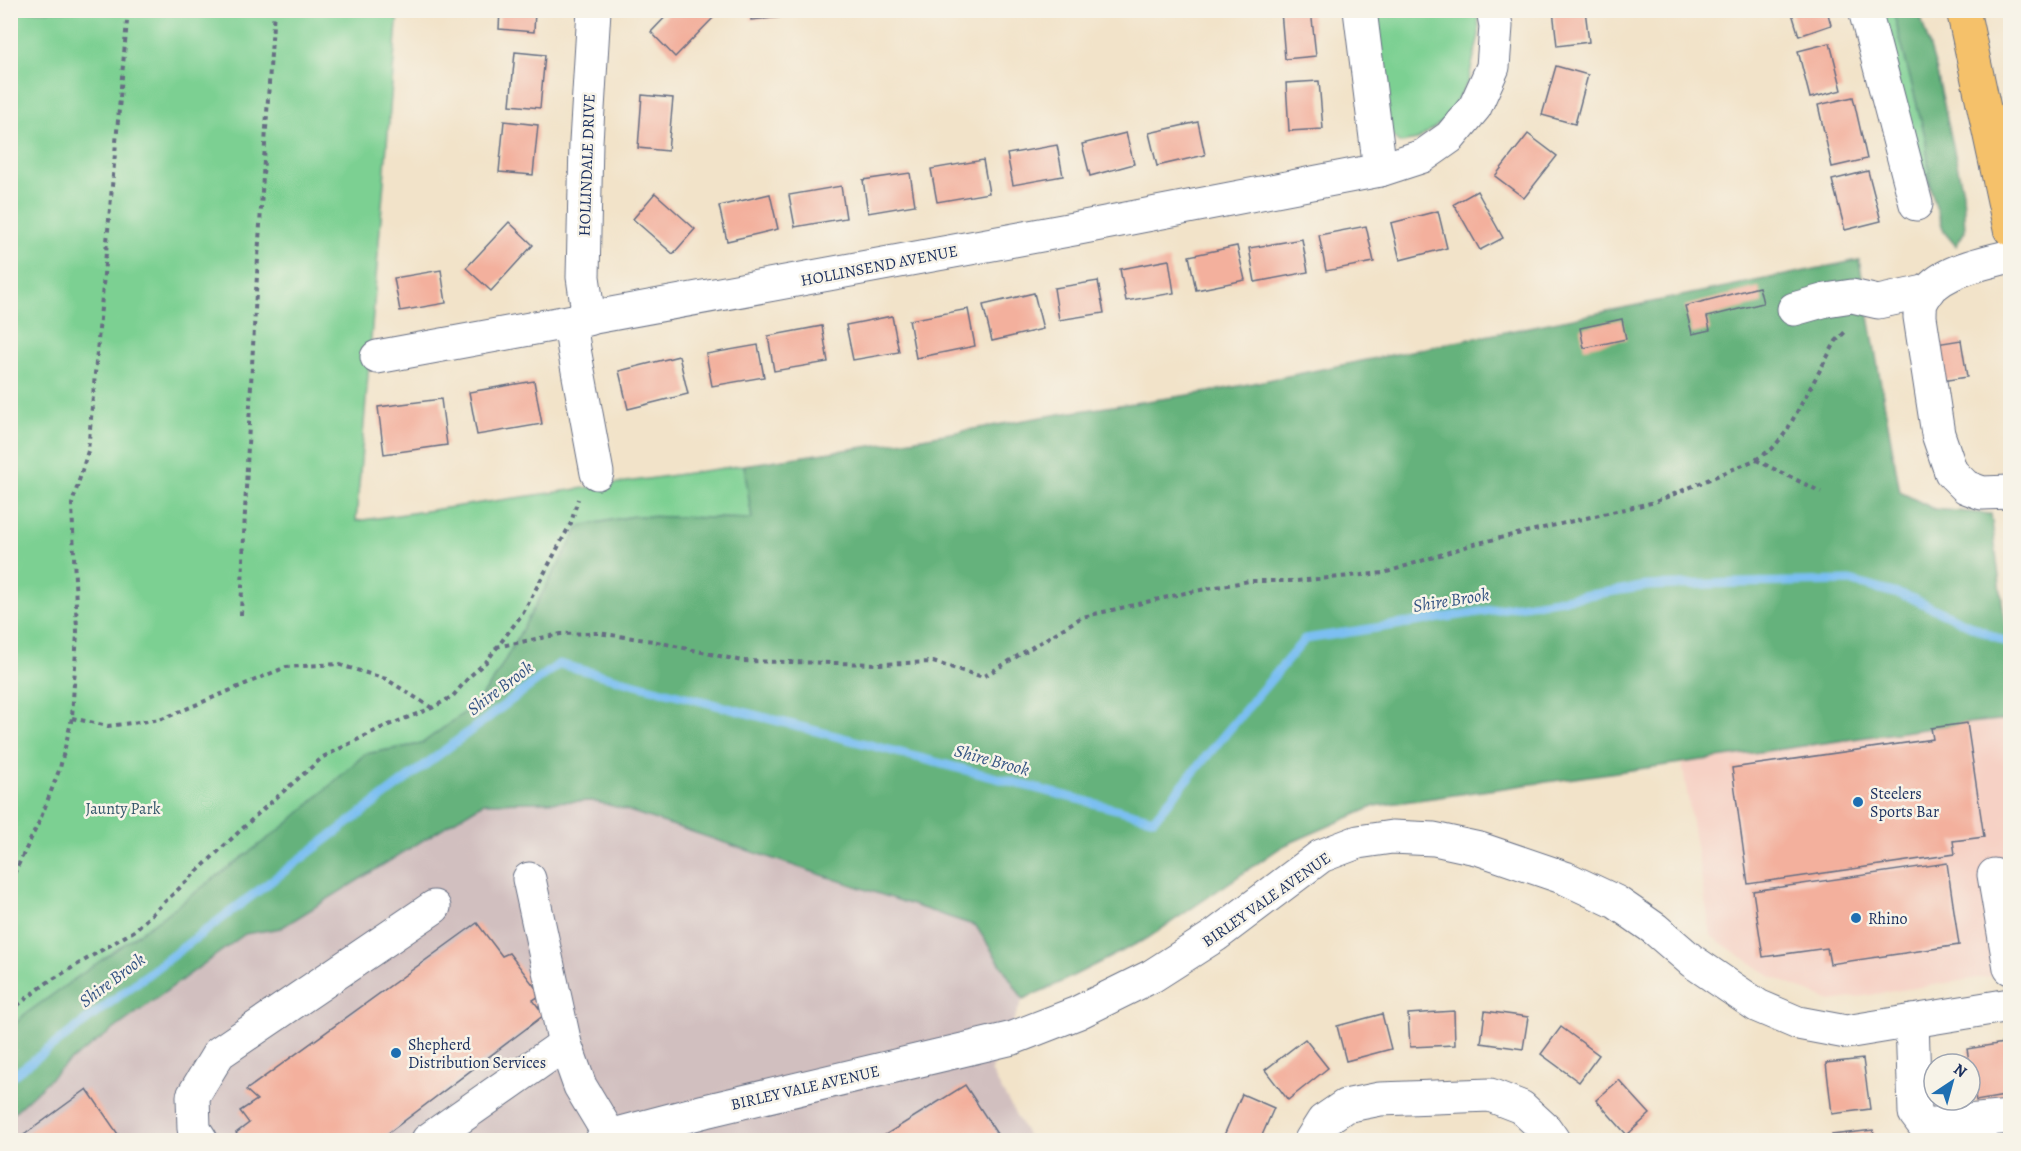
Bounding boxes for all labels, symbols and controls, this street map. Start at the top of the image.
street label: HOLLINDALE DRIVE [574,93,600,237]
street label: HOLLINSEND AVENUE [799,240,960,292]
water label: Shire Brook [1411,582,1491,618]
water label: Shire Brook [462,655,538,721]
water label: Shire Brook [952,738,1032,782]
place label: Steelers Sports Bar [1870,783,1939,823]
marker: Steelers Sports Bar [1851,795,1865,809]
park label: Jaunty Park [85,798,161,820]
street label: BIRLEY VALE AVENUE [1198,847,1335,952]
place label: Rhino [1868,908,1907,930]
marker: Rhino [1849,911,1863,925]
water label: Shire Brook [74,947,150,1013]
place label: Shepherd Distribution Services [408,1034,546,1074]
marker: Shepherd Distribution Services [389,1046,403,1060]
north arrow [1922,1052,1982,1112]
text: N [1949,1058,1972,1083]
street label: BIRLEY VALE AVENUE [729,1060,882,1116]

